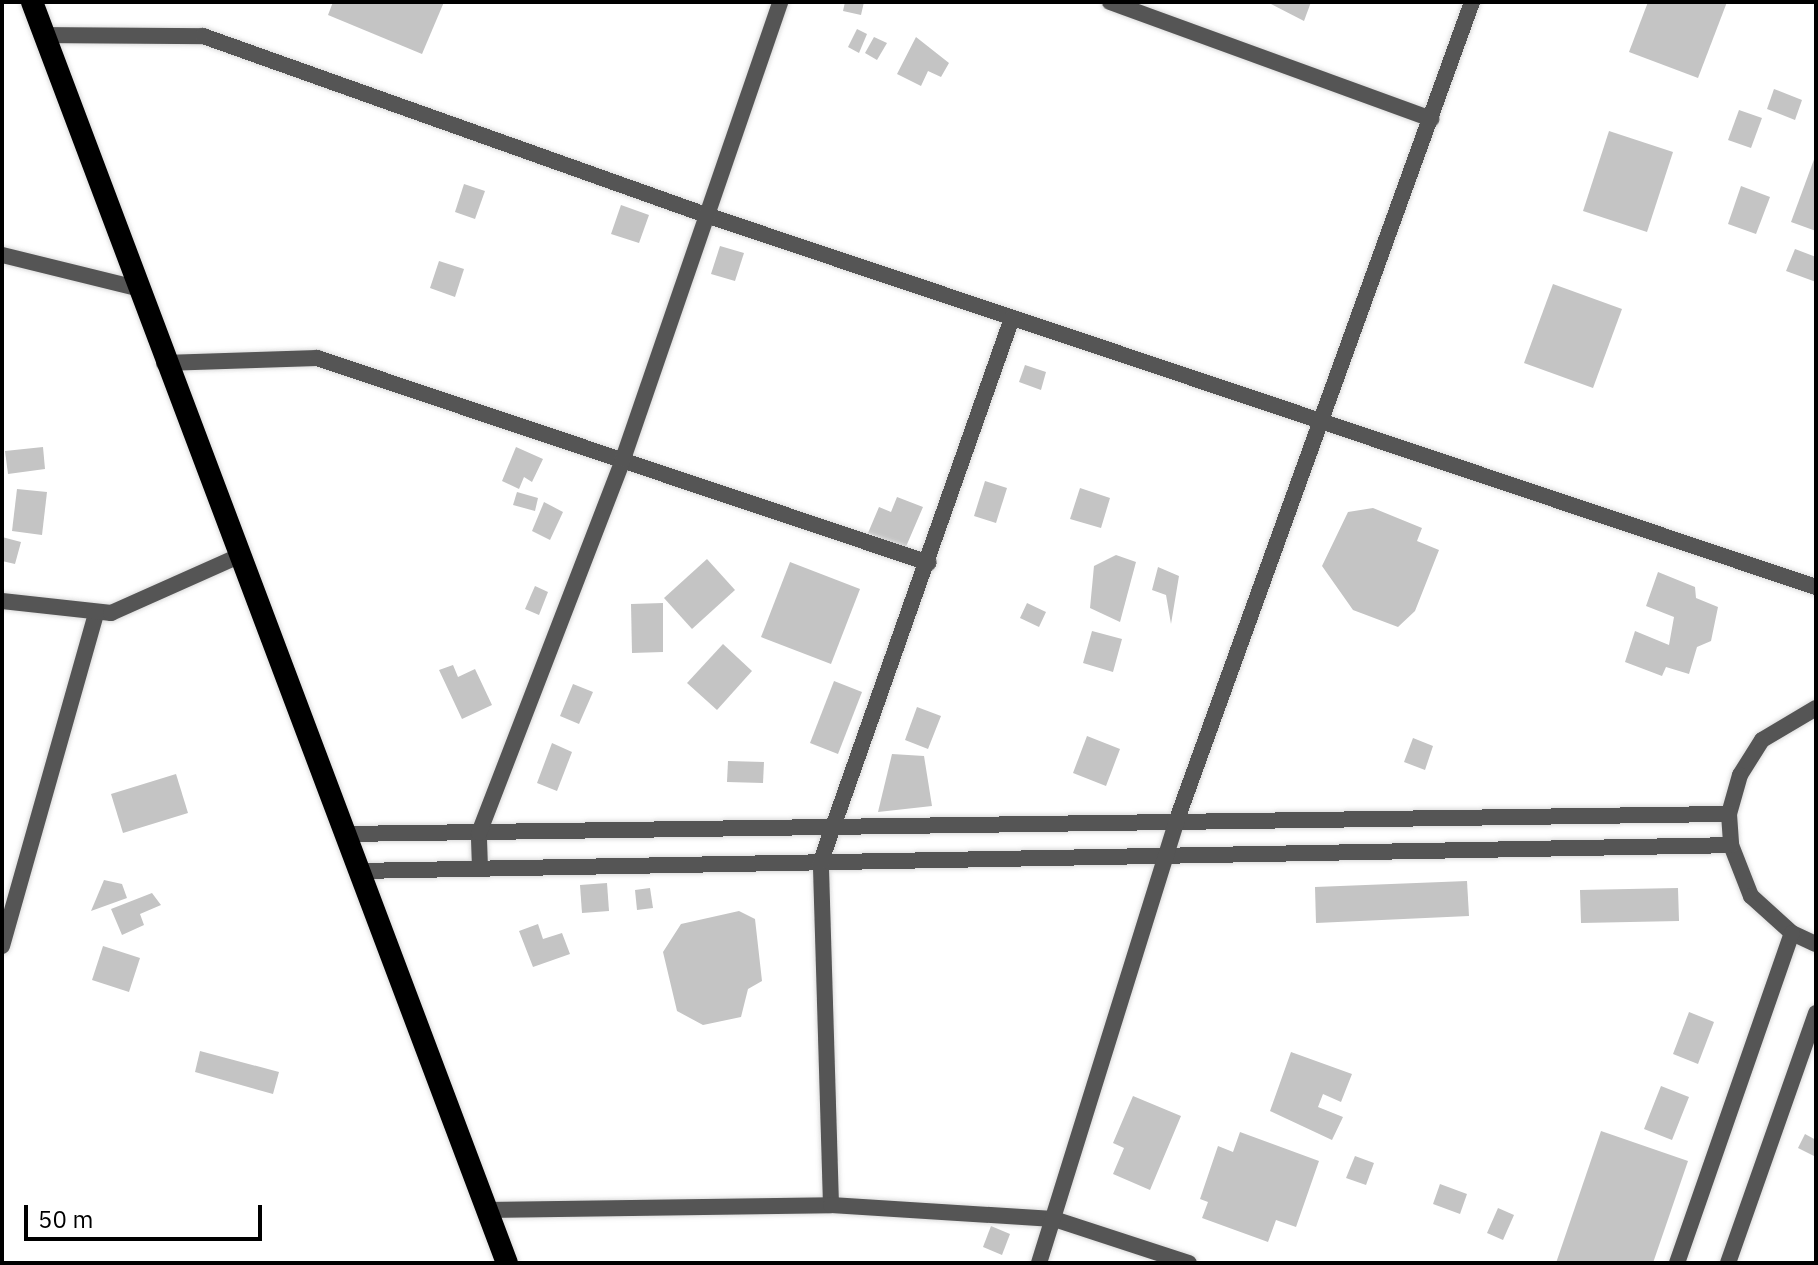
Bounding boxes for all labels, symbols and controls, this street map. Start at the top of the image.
scale bar [28,1189,266,1239]
text: 50 m [38,1203,93,1235]

